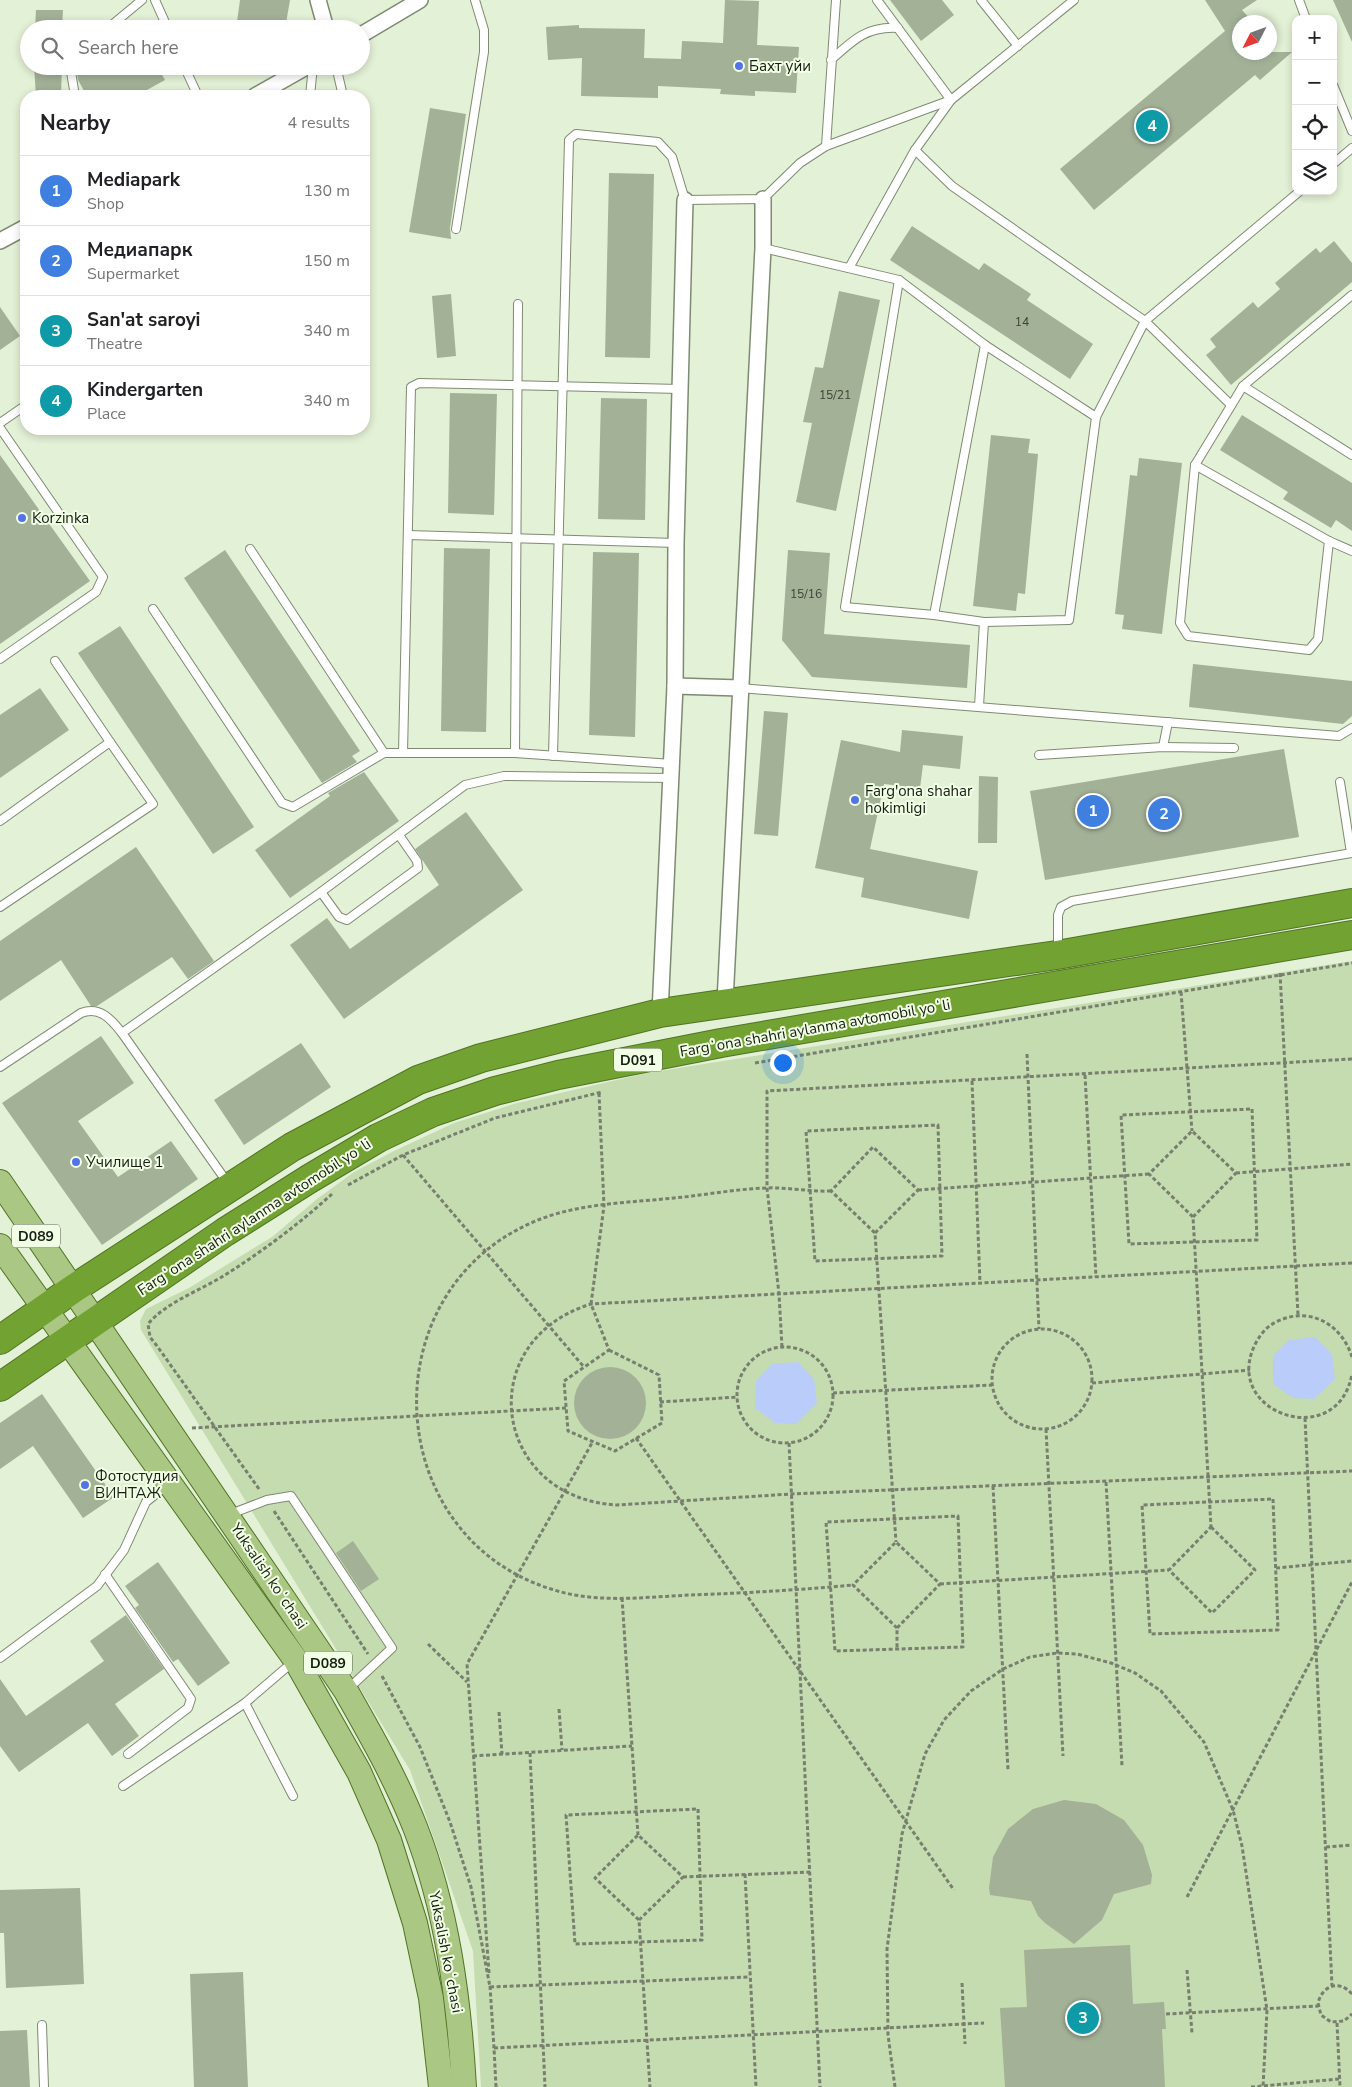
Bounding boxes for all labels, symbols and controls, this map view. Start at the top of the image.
north arrow [1232,15,1277,60]
map controls [1292,15,1337,195]
button: + [1292,15,1337,60]
search box [20,20,370,75]
icon: search [38,34,66,62]
text: Search here [78,35,179,61]
place label: Бахт уйи [749,56,811,76]
marker: Бахт уйи [733,60,745,72]
button: − [1292,60,1337,105]
button: locate [1292,105,1337,150]
pin: 4 [1136,107,1168,145]
text: Nearby [40,109,110,137]
text: 4 results [288,112,350,134]
button: layers [1292,150,1337,195]
text: Mediapark [87,167,180,193]
text: 1 [51,180,61,202]
text: 130 m [303,180,350,202]
text: Shop [87,193,124,215]
text: Медиапарк [87,237,192,263]
text: 2 [51,250,61,272]
text: 150 m [303,250,350,272]
text: Supermarket [87,263,179,285]
text: San'at saroyi [87,307,200,333]
house number: 14 [1015,314,1029,330]
text: 3 [51,320,61,342]
text: 340 m [303,320,350,342]
text: Theatre [87,333,142,355]
text: Kindergarten [87,377,203,403]
house number: 15/21 [819,387,851,403]
text: 4 [51,390,61,412]
text: 340 m [303,390,350,412]
text: Place [87,403,126,425]
place label: Korzinka [32,508,89,528]
marker: Korzinka [16,512,28,524]
house number: 15/16 [790,586,822,602]
place label: Farg'ona shahar hokimligi [865,781,973,818]
pin: 1 [1077,792,1109,830]
marker: Farg'ona shahar hokimligi [849,794,861,806]
pin: 2 [1148,795,1180,833]
street label: Fargʻona shahri aylanma avtomobil yoʻli [678,994,952,1062]
road number: D091 [614,1048,662,1072]
your location [770,1050,796,1076]
street label: Fargʻona shahri aylanma avtomobil yoʻli [133,1134,375,1300]
place label: Училище 1 [85,1152,163,1172]
marker: Училище 1 [70,1156,82,1168]
road number: D089 [12,1224,60,1248]
place label: Фотостудия ВИНТАЖ [95,1466,178,1503]
marker: Фотостудия ВИНТАЖ [79,1479,91,1491]
street label: Yuksalish koʻchasi [226,1518,312,1633]
road number: D089 [304,1652,352,1675]
street label: Yuksalish koʻchasi [424,1888,468,2015]
pin: 3 [1067,1999,1099,2037]

